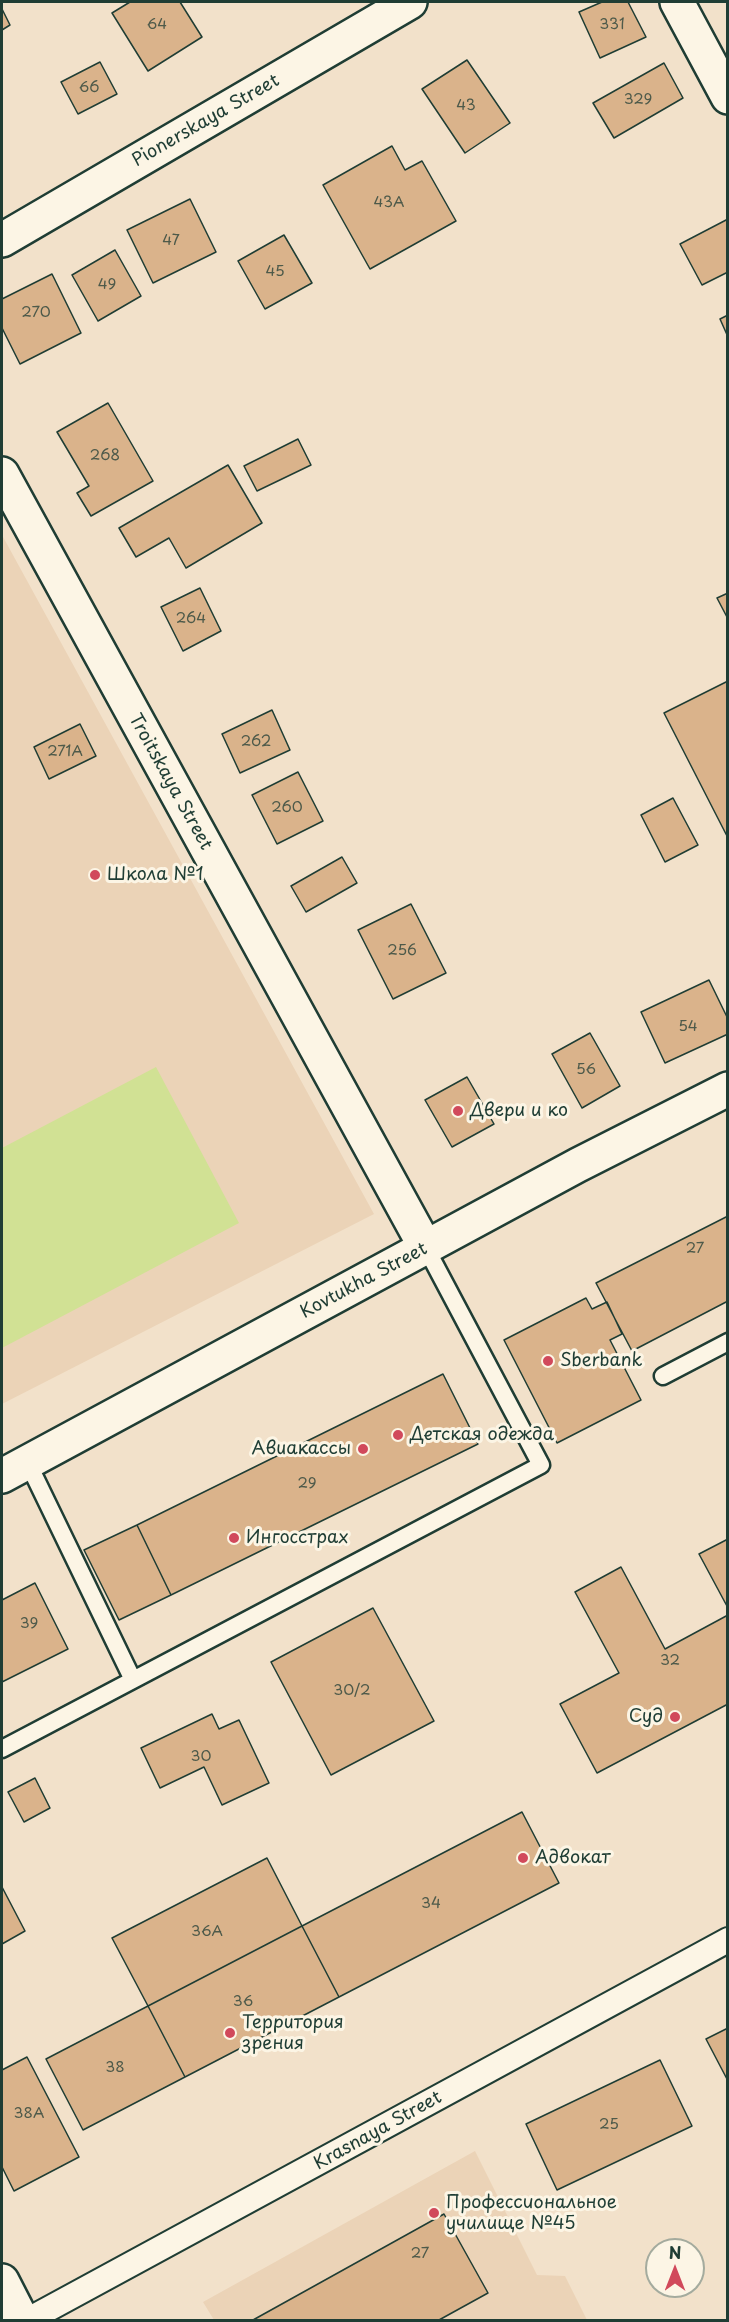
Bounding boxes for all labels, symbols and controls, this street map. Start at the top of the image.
house number: 64 [147,16,167,34]
house number: 331 [599,16,625,34]
street label: Pionerskaya Street [129,70,283,172]
house number: 66 [79,79,99,97]
house number: 329 [624,91,652,109]
house number: 43 [456,97,476,115]
house number: 43А [374,194,404,212]
house number: 47 [162,232,180,250]
house number: 45 [265,263,285,281]
house number: 49 [98,276,116,294]
house number: 270 [21,304,51,322]
house number: 268 [90,447,120,465]
house number: 264 [176,610,206,628]
street label: Troitskaya Street [124,710,216,854]
house number: 262 [241,733,271,751]
house number: 271А [47,743,83,761]
house number: 260 [271,799,303,817]
place label: Школа №1 [107,864,204,886]
marker: Школа №1 [88,868,102,882]
house number: 256 [387,942,417,960]
house number: 54 [678,1018,698,1036]
house number: 56 [576,1061,596,1079]
place label: Двери и ко [470,1100,568,1122]
marker: Двери и ко [451,1104,465,1118]
street label: Kovtukha Street [297,1238,431,1324]
house number: 27 [686,1240,704,1258]
place label: Sberbank [560,1350,643,1372]
marker: Sberbank [541,1354,555,1368]
place label: Детская одежда [410,1424,554,1446]
marker: Детская одежда [391,1428,405,1442]
place label: Авиакассы [251,1438,351,1460]
marker: Авиакассы [356,1442,370,1456]
house number: 29 [297,1475,317,1493]
place label: Ингосстрах [246,1527,348,1549]
marker: Ингосстрах [227,1531,241,1545]
house number: 39 [20,1615,38,1633]
house number: 32 [660,1652,680,1670]
house number: 30/2 [333,1682,371,1700]
place label: Суд [629,1706,663,1728]
marker: Суд [668,1710,682,1724]
house number: 30 [191,1748,211,1766]
place label: Адвокат [535,1847,610,1869]
marker: Адвокат [516,1851,530,1865]
house number: 34 [421,1895,441,1913]
house number: 36А [191,1923,223,1941]
house number: 36 [233,1993,253,2011]
place label: Территория зрения [242,2012,344,2054]
marker: Территория зрения [223,2026,237,2040]
house number: 38 [105,2059,125,2077]
street label: Krasnaya Street [310,2087,446,2175]
house number: 38А [14,2105,44,2123]
house number: 25 [599,2116,619,2134]
place label: Профессиональное училище №45 [446,2192,617,2234]
marker: Профессиональное училище №45 [427,2206,441,2220]
north arrow [645,2238,705,2298]
text: N [669,2240,681,2264]
house number: 27 [411,2245,429,2263]

